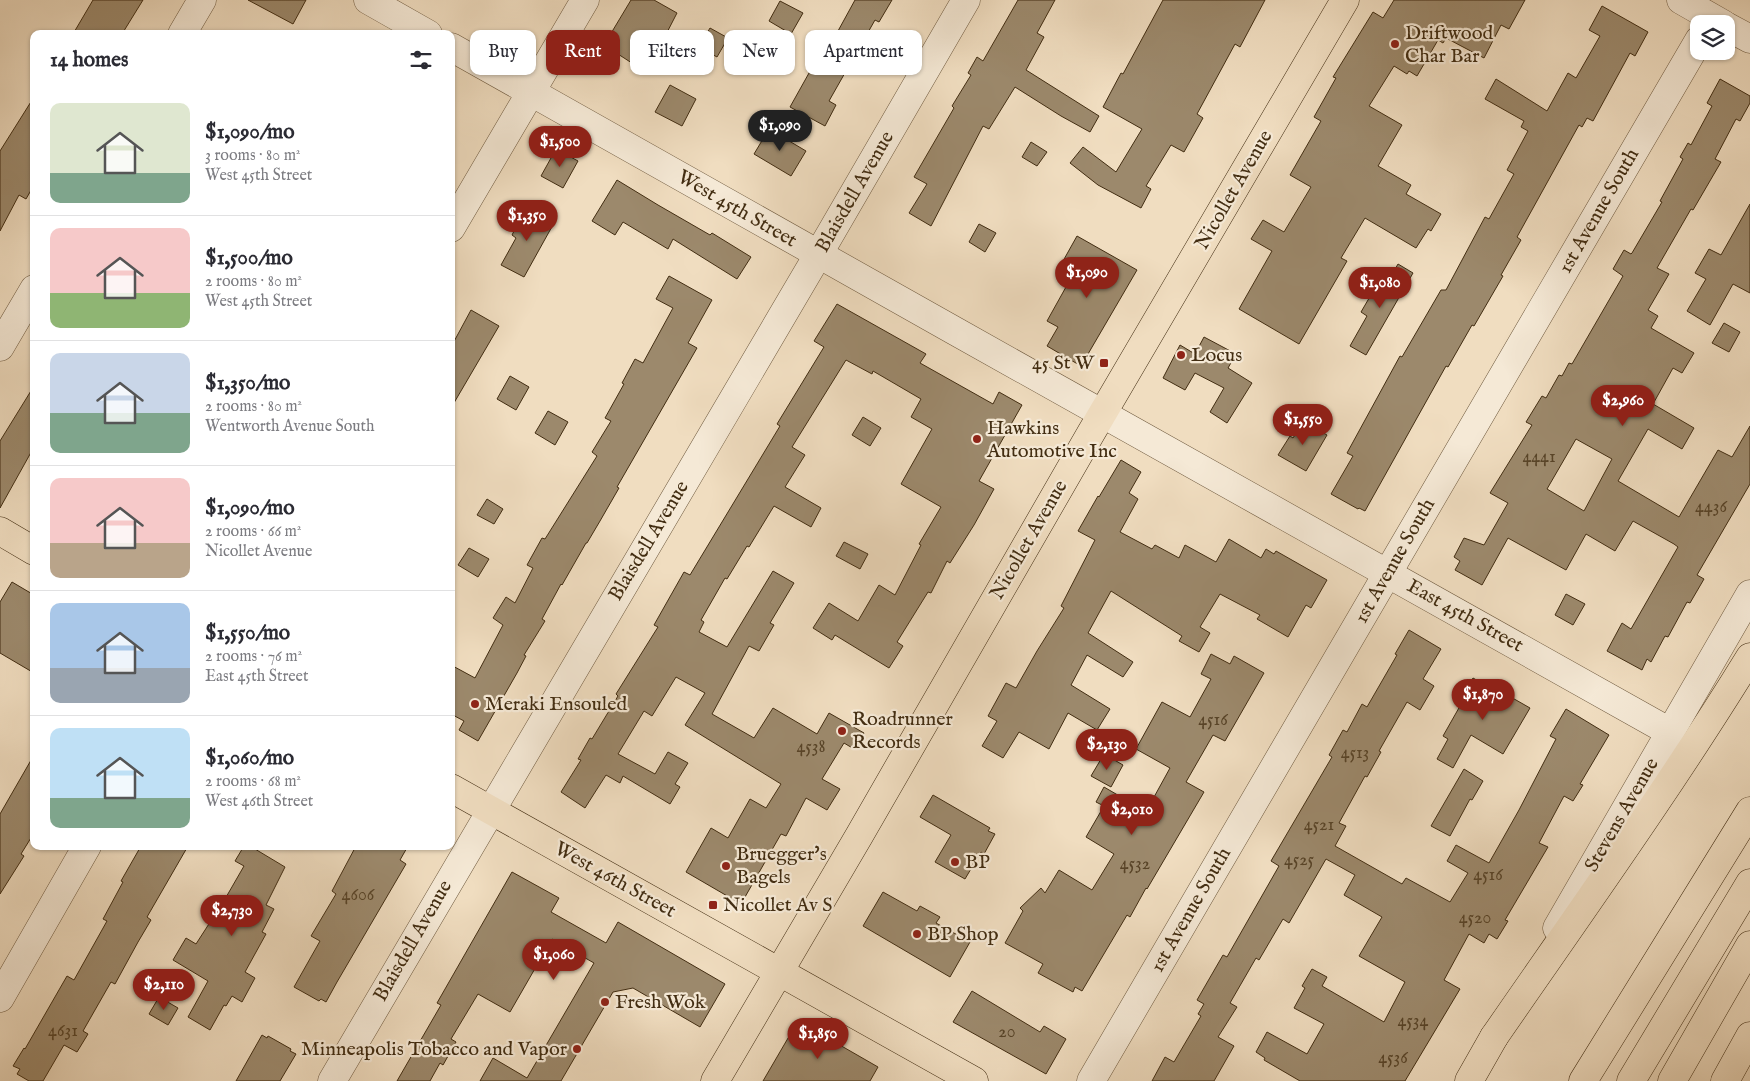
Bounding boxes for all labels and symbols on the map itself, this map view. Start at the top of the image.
place label: Driftwood Char Bar [1405,21,1493,69]
marker: Driftwood Char Bar [1389,38,1401,50]
pin: $1,090 [739,110,821,152]
pin: $1,500 [519,126,601,168]
street label: Nicollet Avenue [1190,126,1278,254]
street label: Blaisdell Avenue [810,127,900,257]
street label: 1st Avenue South [1553,144,1645,278]
street label: West 45th Street [673,165,801,253]
pin: $1,350 [486,200,568,242]
pin: $1,090 [1046,256,1128,299]
pin: $1,080 [1339,266,1421,309]
place label: Locus [1191,343,1242,368]
marker: Locus [1175,349,1187,361]
place label: 45 St W [1032,351,1095,376]
marker: 45 St W [1098,357,1110,369]
pin: $2,960 [1582,384,1664,427]
pin: $1,550 [1262,404,1344,446]
place label: Hawkins Automotive Inc [986,416,1117,464]
marker: Hawkins Automotive Inc [971,433,983,445]
house number: 4441 [1522,446,1556,469]
street label: Blaisdell Avenue [603,476,695,606]
street label: Nicollet Avenue [985,476,1073,604]
street label: 1st Avenue South [1349,494,1441,628]
house number: 4436 [1695,496,1727,519]
street label: East 45th Street [1402,574,1528,658]
pin: $1,870 [1442,678,1524,721]
place label: Meraki Ensouled [485,692,627,717]
marker: Meraki Ensouled [469,698,481,710]
place label: Roadrunner Records [852,707,953,755]
house number: 4516 [1198,709,1228,732]
marker: Roadrunner Records [836,725,848,737]
pin: $2,130 [1066,728,1148,771]
house number: 4538 [796,736,826,759]
house number: 4513 [1341,742,1369,765]
street label: Stevens Avenue [1579,754,1665,876]
pin: $2,010 [1091,794,1173,836]
house number: 4521 [1304,814,1334,837]
street label: West 46th Street [550,836,680,924]
place label: Bruegger's Bagels [736,842,827,890]
street label: 1st Avenue South [1145,843,1237,977]
house number: 4525 [1284,849,1315,872]
place label: BP [965,850,990,875]
house number: 4532 [1120,853,1150,876]
marker: BP [949,856,961,868]
marker: Bruegger's Bagels [720,860,732,872]
house number: 4516 [1473,864,1503,887]
street label: Blaisdell Avenue [368,876,458,1006]
house number: 4606 [342,884,375,907]
place label: Nicollet Av S [723,893,833,918]
pin: $2,730 [191,894,273,937]
marker: Nicollet Av S [707,899,719,911]
house number: 4520 [1459,907,1491,930]
place label: BP Shop [927,922,999,947]
marker: BP Shop [911,928,923,940]
pin: $1,060 [513,938,595,981]
pin: $2,110 [123,968,205,1011]
place label: Fresh Wok [615,990,706,1015]
marker: Fresh Wok [599,996,611,1008]
house number: 4534 [1398,1010,1429,1033]
pin: $1,850 [777,1018,859,1060]
house number: 4631 [48,1020,78,1043]
house number: 20 [998,1021,1016,1044]
place label: Minneapolis Tobacco and Vapor [301,1037,568,1062]
marker: Minneapolis Tobacco and Vapor [571,1043,583,1055]
house number: 4536 [1378,1047,1408,1070]

